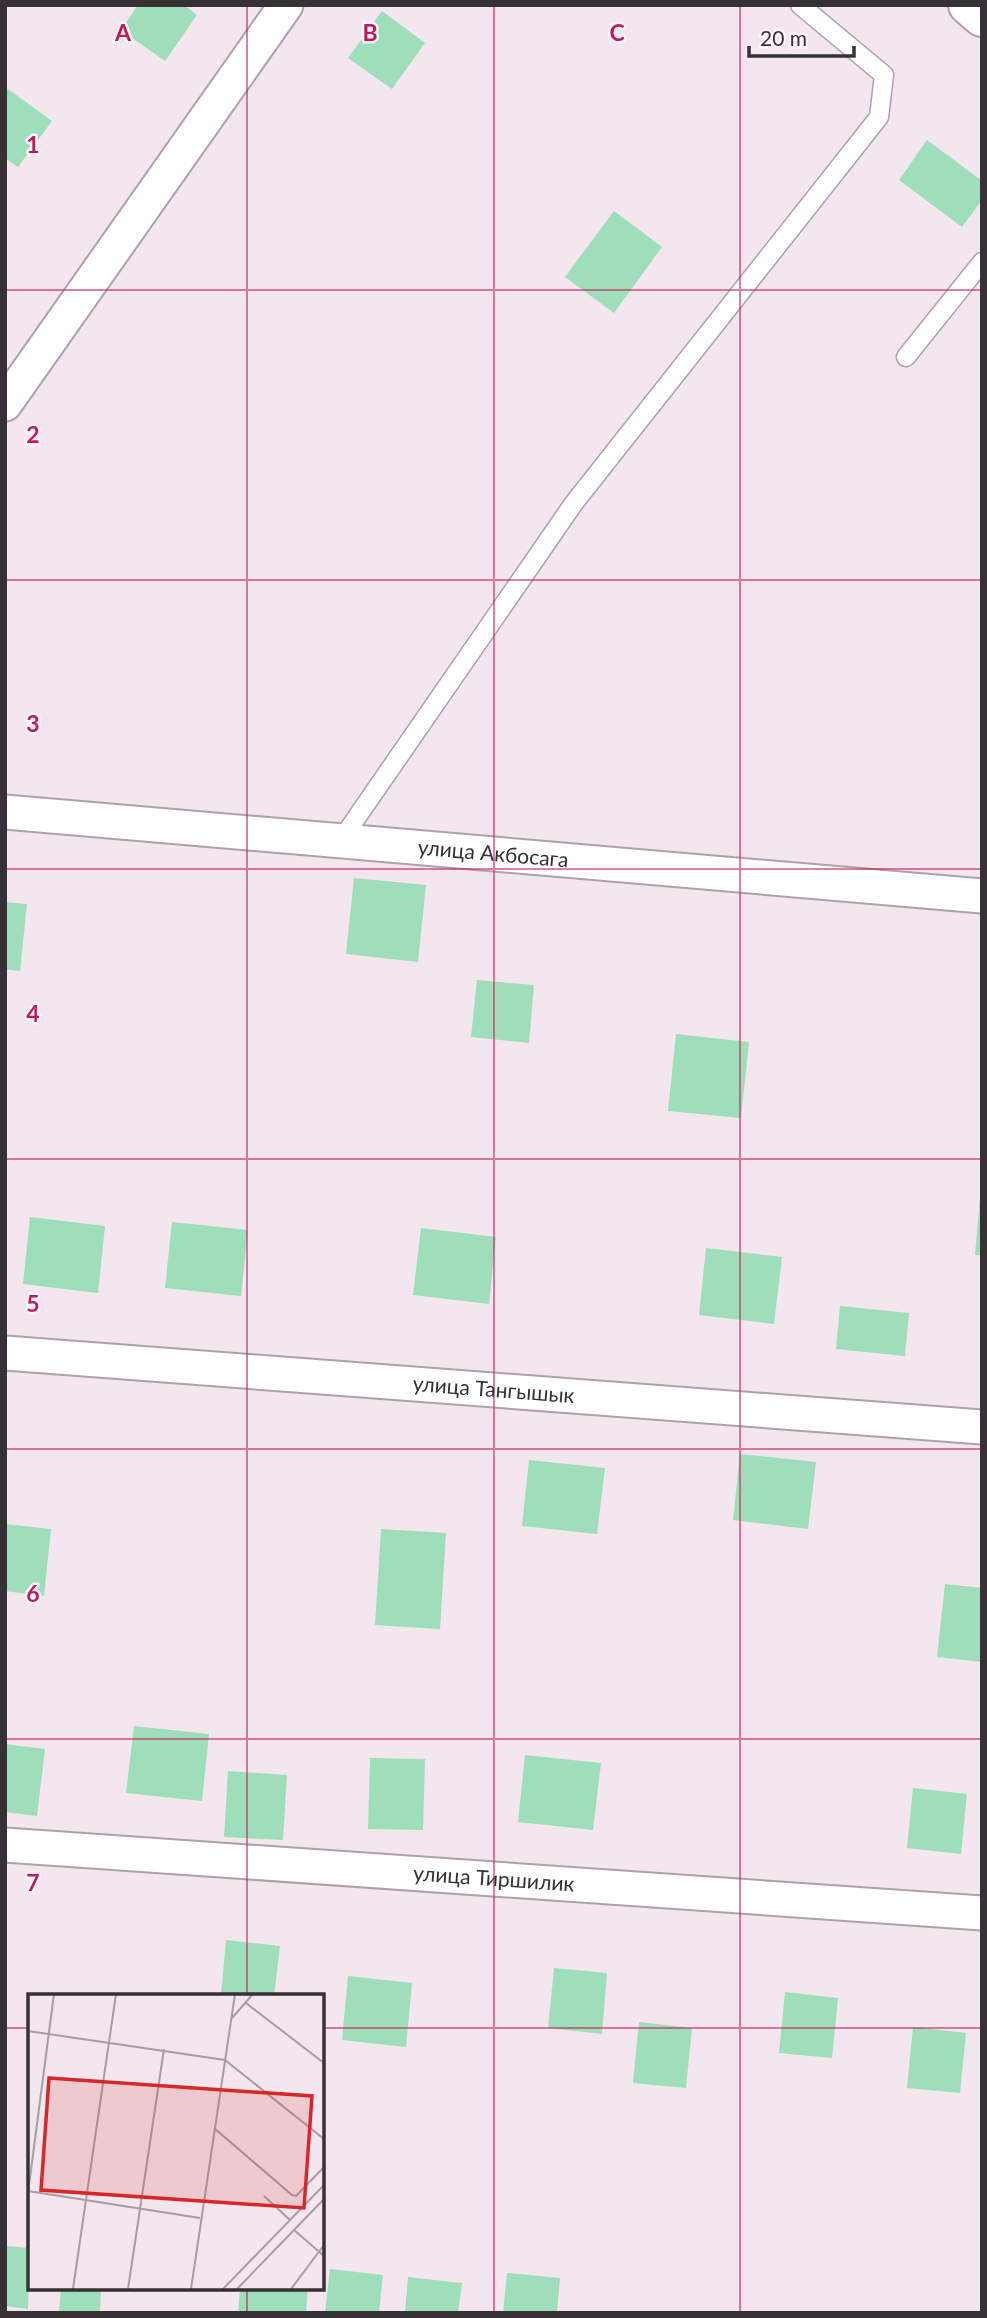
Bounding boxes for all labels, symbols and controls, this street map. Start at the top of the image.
scale bar [749,14,854,58]
text: A [114,18,132,46]
text: B [362,18,378,46]
text: C [609,18,625,46]
text: 20 m [760,25,807,50]
text: 1 [26,130,40,158]
text: 2 [26,420,40,448]
text: 3 [26,709,40,737]
street label: улица Акбосага [417,834,570,871]
text: 4 [26,999,40,1027]
text: 5 [26,1289,40,1317]
street label: улица Тангышык [412,1370,576,1407]
text: 6 [26,1579,40,1607]
street label: улица Тиршилик [413,1859,575,1896]
text: 7 [26,1868,40,1896]
inset map [28,1994,324,2290]

